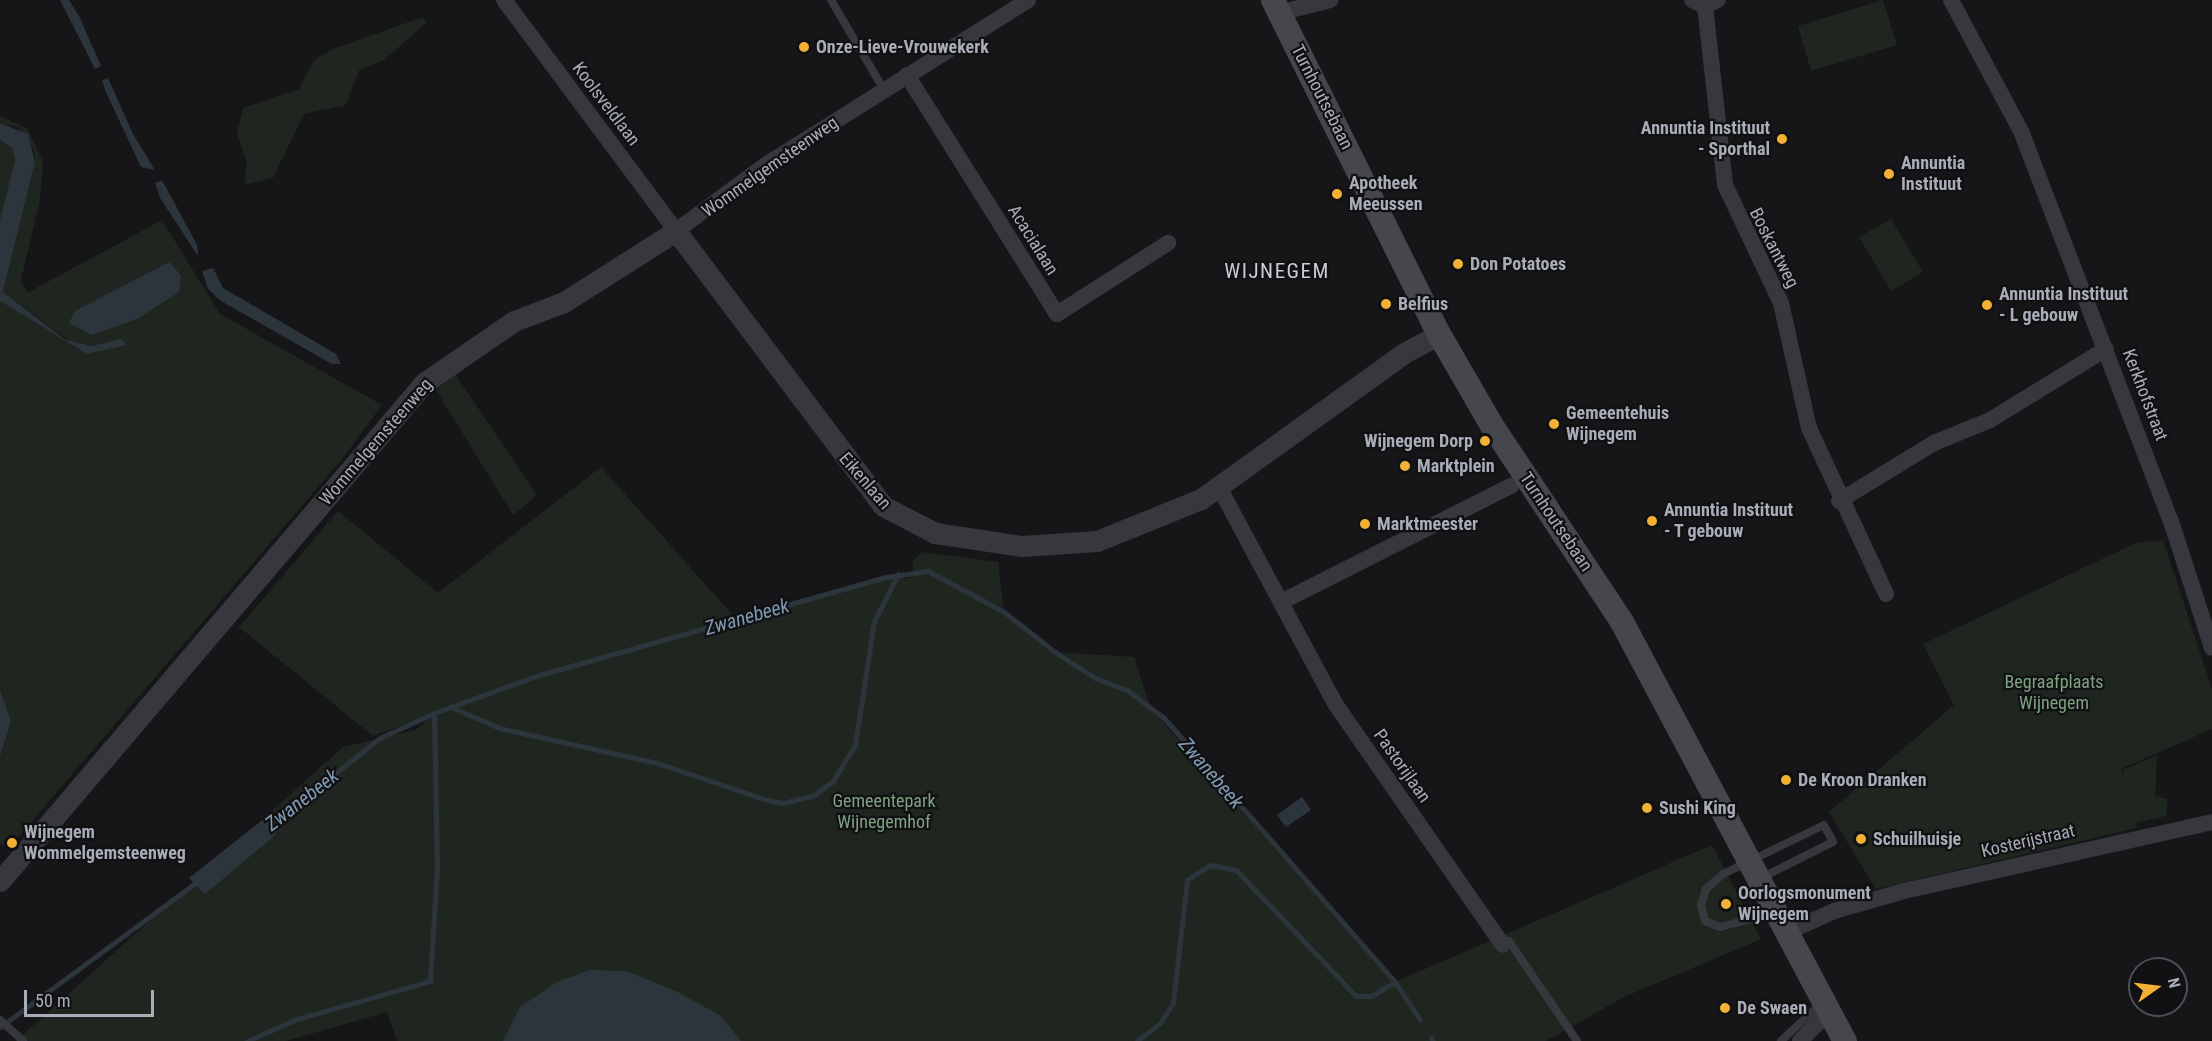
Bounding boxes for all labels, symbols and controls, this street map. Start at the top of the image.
place label: Onze-Lieve-Vrouwekerk [816,36,989,58]
marker: Onze-Lieve-Vrouwekerk [797,40,811,54]
street label: Turnhoutsebaan [1286,41,1358,153]
street label: Koolsveldlaan [568,58,644,150]
street label: Wommelgemsteenweg [698,112,842,222]
place label: Annuntia Instituut - Sporthal [1641,118,1770,160]
marker: Annuntia Instituut - Sporthal [1775,132,1789,146]
place label: Annuntia Instituut [1901,153,1965,195]
marker: Annuntia Instituut [1882,167,1896,181]
place label: Apotheek Meeussen [1349,173,1423,216]
marker: Apotheek Meeussen [1330,187,1344,201]
street label: Acacialaan [1003,201,1063,279]
street label: Boskantweg [1745,204,1803,292]
place label: Don Potatoes [1470,253,1566,275]
marker: Don Potatoes [1451,257,1465,271]
district label: WIJNEGEM [1224,258,1330,284]
place label: Annuntia Instituut - L gebouw [1999,284,2128,326]
place label: Belfius [1398,293,1448,315]
marker: Belfius [1379,297,1393,311]
marker: Annuntia Instituut - L gebouw [1980,298,1994,312]
street label: Kerkhofstraat [2118,346,2172,444]
street label: Wommelgemsteenweg [315,374,437,510]
place label: Gemeentehuis Wijnegem [1566,403,1669,446]
marker: Gemeentehuis Wijnegem [1547,417,1561,431]
place label: Wijnegem Dorp [1364,430,1473,452]
marker: Wijnegem Dorp [1478,434,1492,448]
street label: Eikenlaan [834,448,896,514]
place label: Marktplein [1417,455,1495,477]
marker: Marktplein [1398,459,1412,473]
street label: Turnhoutsebaan [1515,468,1597,576]
place label: Annuntia Instituut - T gebouw [1664,500,1793,542]
place label: Marktmeester [1377,513,1478,535]
marker: Annuntia Instituut - T gebouw [1645,514,1659,528]
marker: Marktmeester [1358,517,1372,531]
water label: Zwanebeek [702,594,792,640]
park label: Begraafplaats Wijnegem [2004,672,2104,714]
street label: Pastorijlaan [1369,725,1435,807]
water label: Zwanebeek [1173,732,1249,814]
water label: Zwanebeek [260,764,344,836]
place label: De Kroon Dranken [1798,769,1927,791]
marker: De Kroon Dranken [1779,773,1793,787]
park label: Gemeentepark Wijnegemhof [832,791,936,834]
place label: Sushi King [1659,797,1736,819]
marker: Sushi King [1640,801,1654,815]
street label: Kosterijstraat [1979,820,2077,862]
place label: Wijnegem Wommelgemsteenweg [24,822,186,864]
place label: Schuilhuisje [1873,828,1961,850]
marker: Schuilhuisje [1854,832,1868,846]
marker: Wijnegem Wommelgemsteenweg [5,836,19,850]
place label: Oorlogsmonument Wijnegem [1738,883,1871,926]
marker: Oorlogsmonument Wijnegem [1719,897,1733,911]
north arrow [2128,957,2188,1017]
text: N [2164,976,2184,990]
scale bar [27,978,158,1016]
text: 50 m [35,990,70,1011]
place label: De Swaen [1737,997,1807,1019]
marker: De Swaen [1718,1001,1732,1015]

